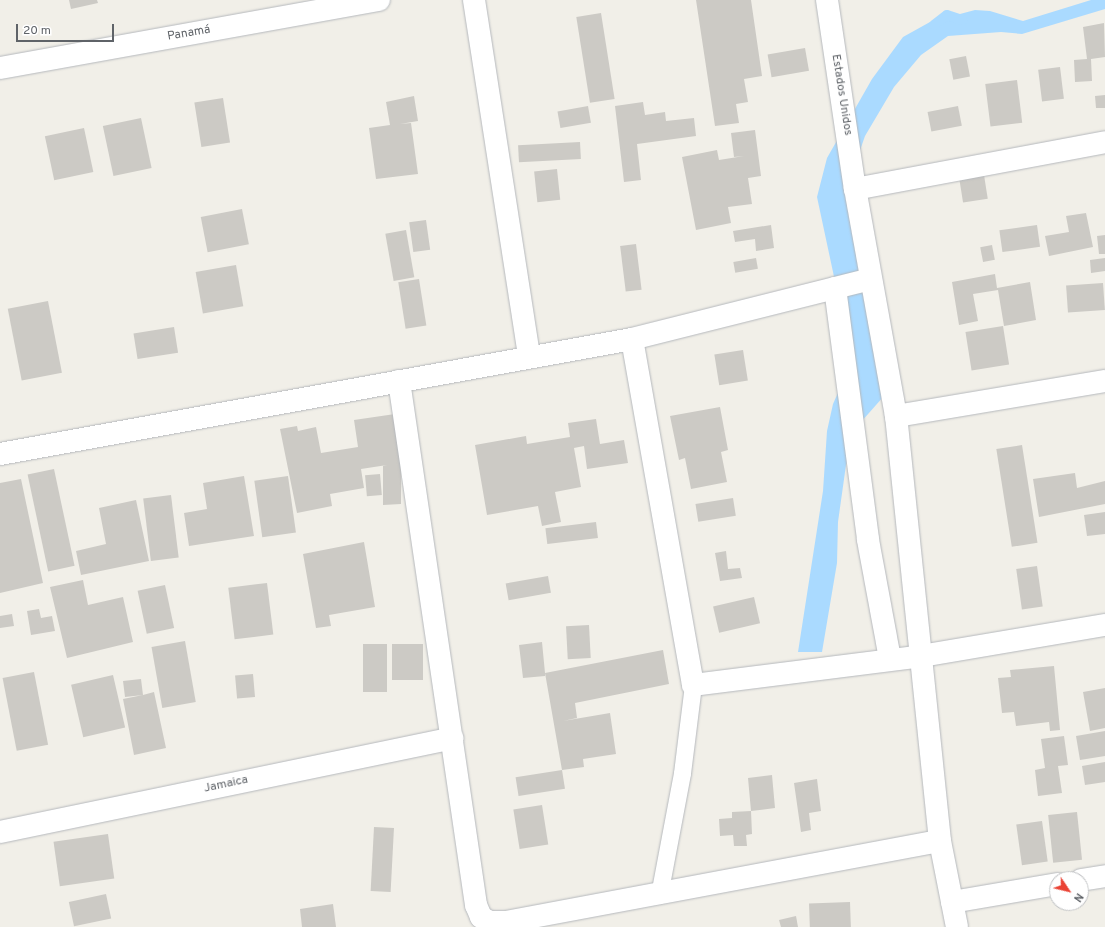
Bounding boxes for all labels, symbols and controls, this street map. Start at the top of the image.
scale bar [18,16,116,42]
text: 20 m [23,23,51,39]
street label: Panamá [166,23,212,45]
street label: Estados Unidos [827,53,855,137]
street label: Jamaica [203,773,249,797]
north arrow [1049,871,1089,911]
text: N [1070,890,1086,905]

